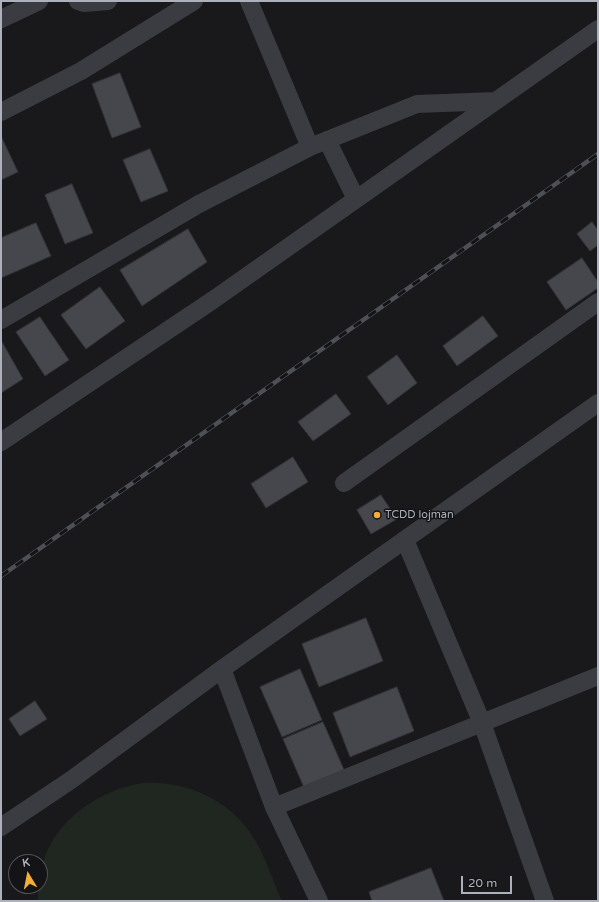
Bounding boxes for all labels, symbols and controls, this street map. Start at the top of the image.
place label: TCDD lojman [385,508,454,522]
marker: TCDD lojman [372,510,382,520]
north arrow [8,854,48,894]
text: K [21,856,31,870]
scale bar [463,868,514,894]
text: 20 m [468,876,497,890]

